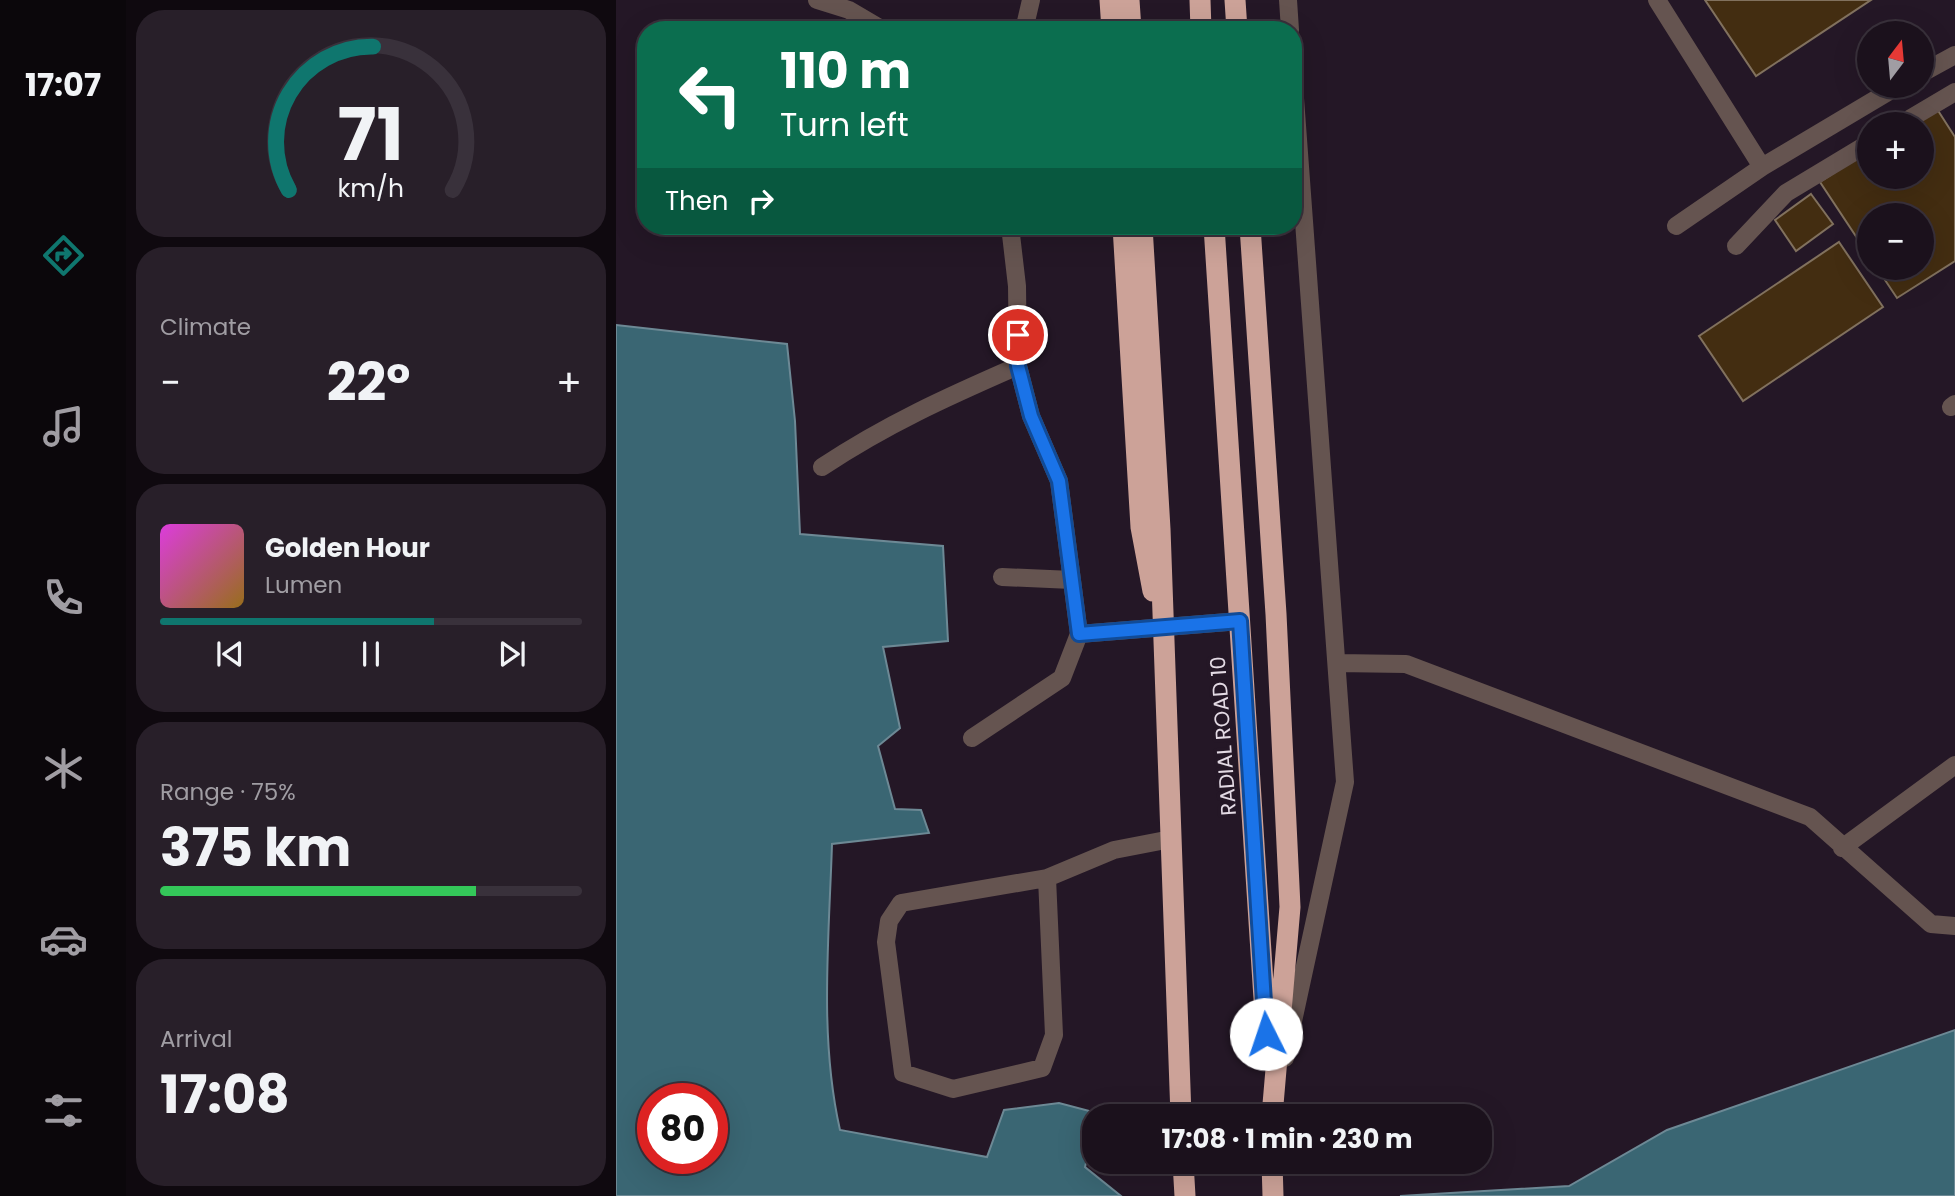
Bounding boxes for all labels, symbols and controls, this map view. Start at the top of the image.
north arrow [1857,21,1934,98]
map controls [1857,21,1934,280]
text: 110 m [780,37,911,105]
icon: left [665,49,756,140]
text: 17:07 [25,62,101,107]
text: 71 [338,84,404,185]
text: Turn left [780,102,909,147]
button: + [1857,112,1934,189]
text: km/h [338,170,404,205]
icon: right [742,182,780,220]
text: Then [665,183,728,219]
button: − [1857,203,1934,280]
icon: directions [39,231,88,280]
pin [988,305,1048,365]
text: Climate [160,311,251,343]
icon: arrive [999,316,1037,354]
text: 22° [327,346,410,419]
text: − [160,356,181,409]
text: + [556,356,582,409]
icon: music [39,402,88,451]
text: Golden Hour [265,530,430,566]
text: Lumen [265,569,342,601]
icon: phone [39,573,88,622]
icon: previous [211,635,249,673]
icon: pause [352,635,390,673]
icon: next [493,635,531,673]
street label: RADIAL ROAD 10 [1203,655,1243,817]
icon: climate [39,744,88,793]
text: Range · 75% [160,776,296,808]
text: 375 km [160,811,351,884]
icon: car [39,915,88,964]
position arrow [1229,997,1303,1071]
text: Arrival [160,1023,232,1055]
text: 17:08 [160,1058,290,1131]
speed limit sign: 80 [637,1083,728,1174]
icon: filters [39,1086,88,1135]
text: 17:08 · 1 min · 230 m [1161,1121,1413,1157]

